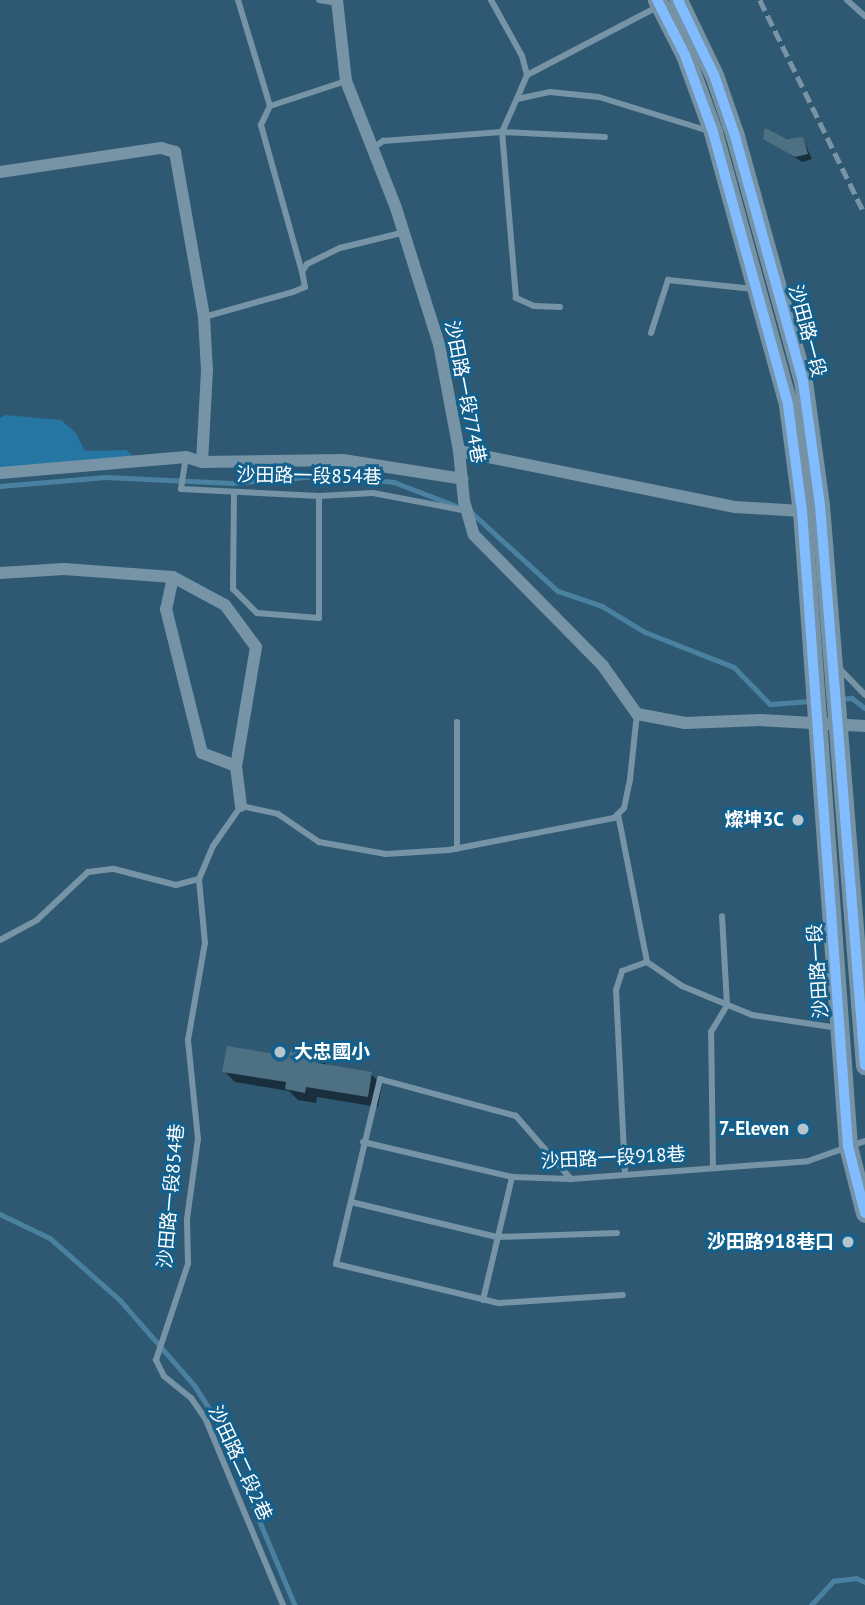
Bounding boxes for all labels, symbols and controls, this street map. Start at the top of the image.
street label: 沙田路一段 [784,282,830,380]
street label: 沙田路一段774巷 [440,319,490,465]
street label: 沙田路一段854巷 [236,463,382,489]
place label: 燦坤3C [725,809,784,831]
marker: 燦坤3C [790,812,806,828]
street label: 沙田路一段 [803,923,833,1019]
place label: 大忠國小 [294,1041,370,1063]
marker: 大忠國小 [272,1044,288,1060]
place label: 7-Eleven [719,1118,789,1140]
marker: 7-Eleven [795,1121,811,1137]
street label: 沙田路一段854巷 [153,1123,189,1269]
street label: 沙田路一段918巷 [540,1143,686,1173]
place label: 沙田路918巷口 [707,1231,834,1253]
marker: 沙田路918巷口 [840,1234,856,1250]
street label: 沙田路二段2巷 [203,1402,277,1524]

